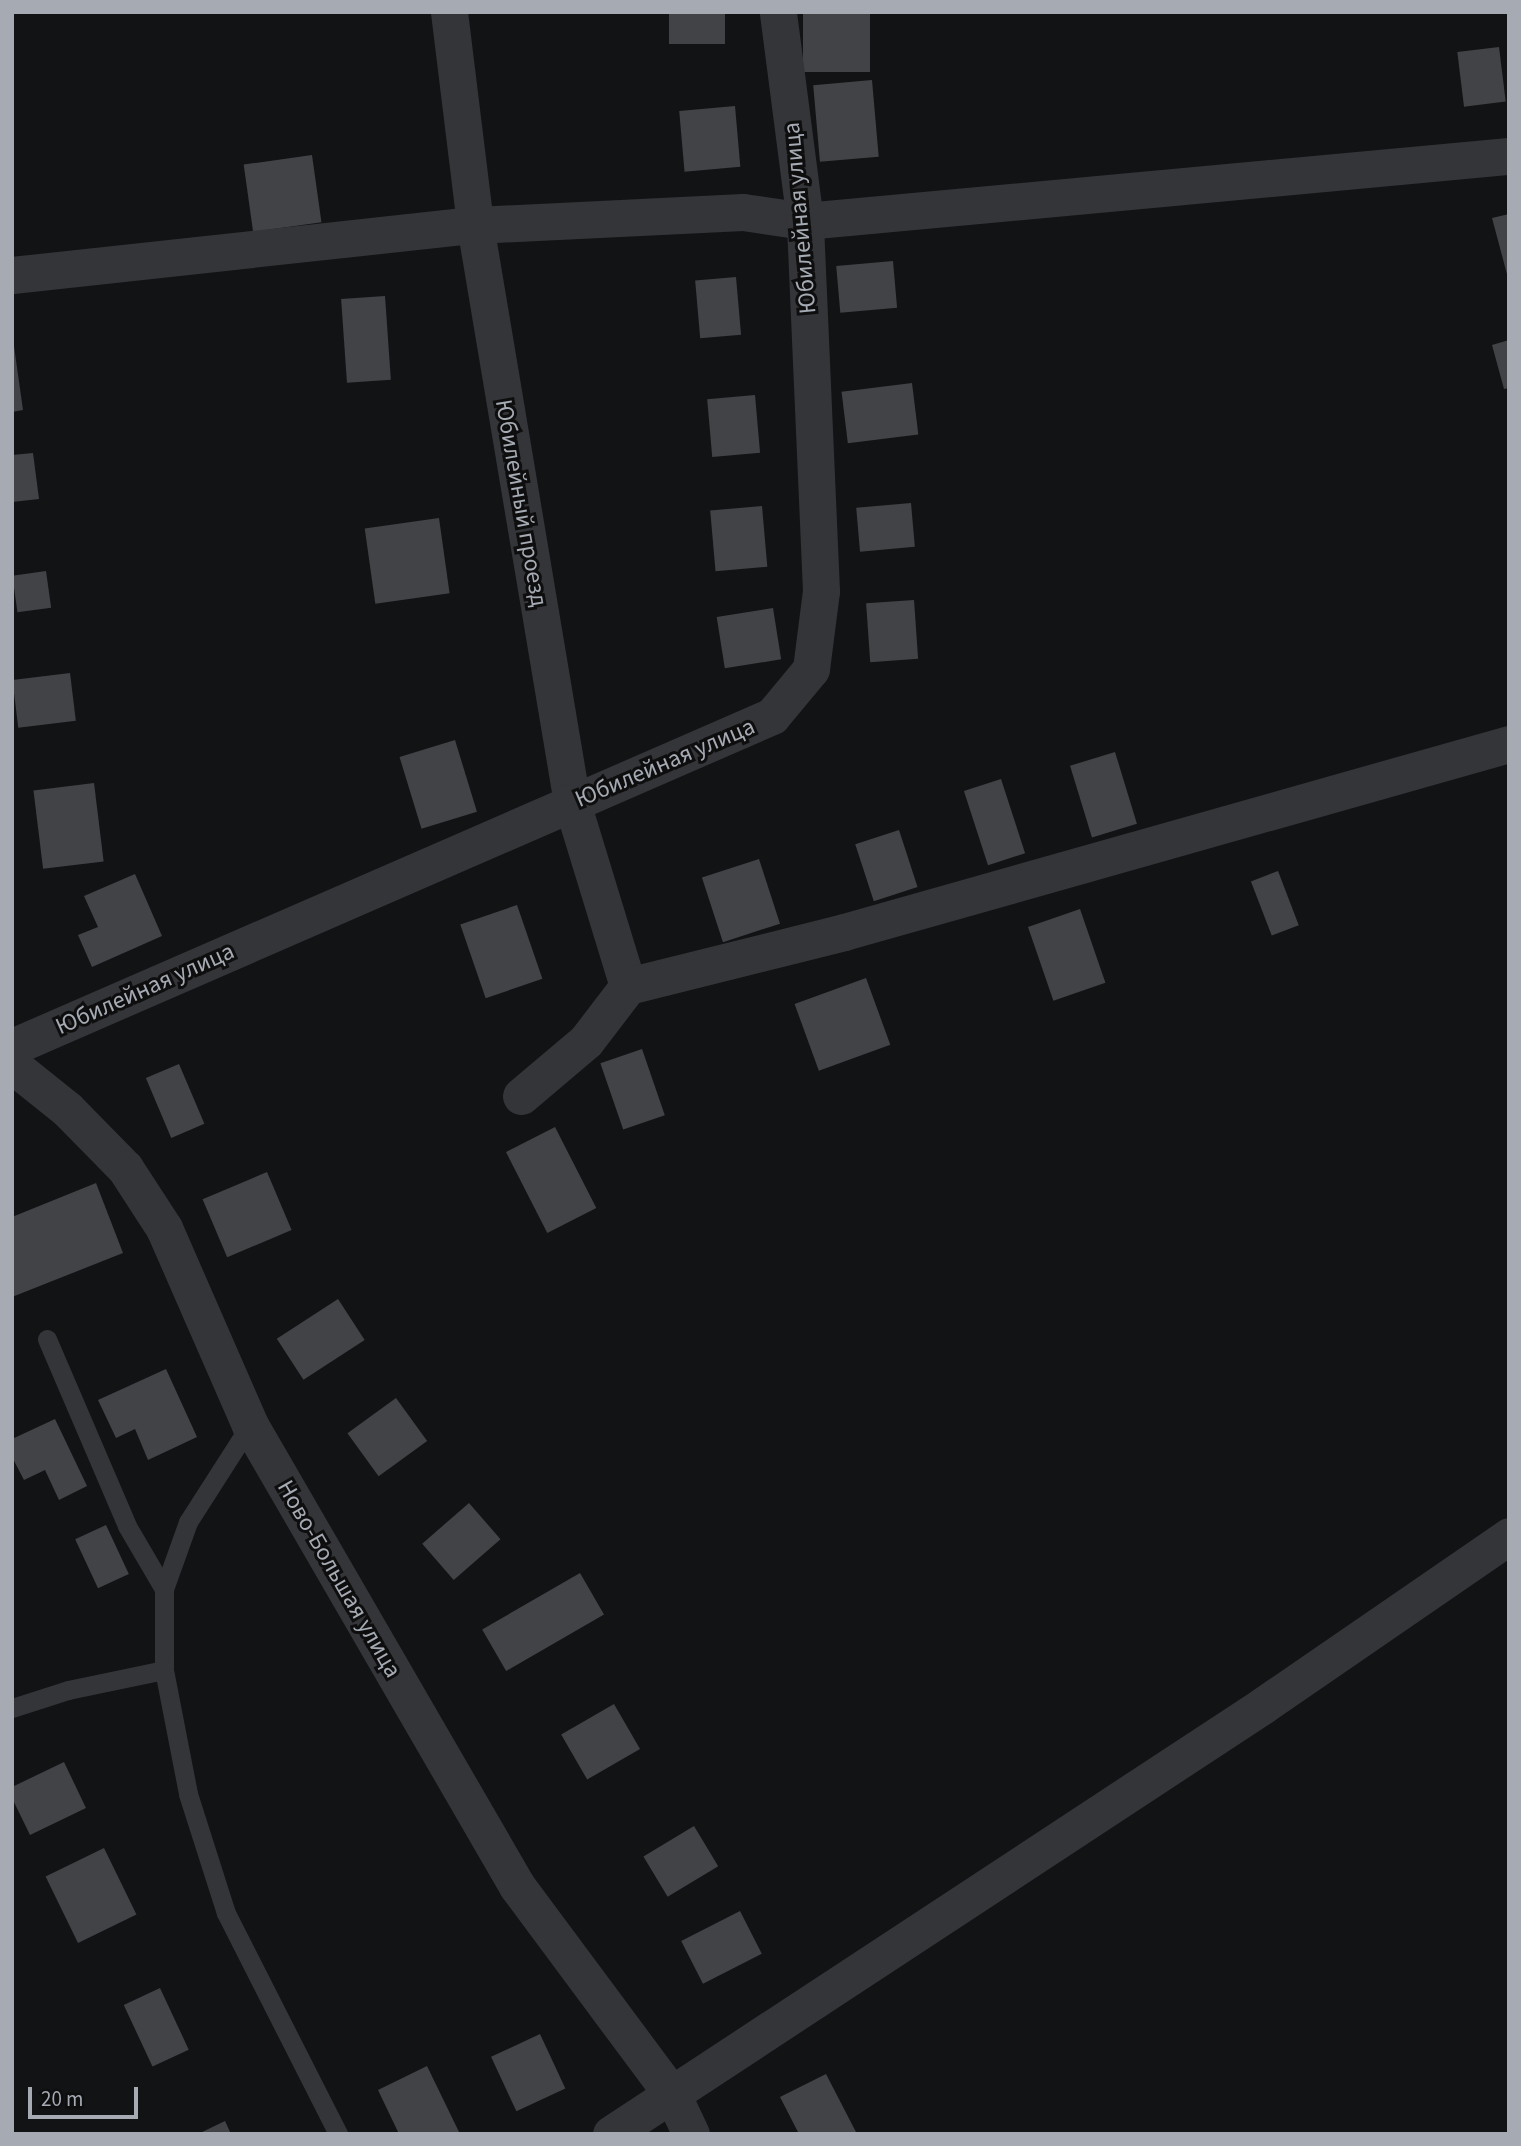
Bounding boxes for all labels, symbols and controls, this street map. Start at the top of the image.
street label: Юбилейная улица [777,121,823,315]
street label: Юбилейный проезд [489,397,553,609]
street label: Юбилейная улица [571,712,759,814]
street label: Юбилейная улица [51,937,239,1041]
street label: Ново-Большая улица [271,1475,407,1683]
scale bar [32,2072,142,2116]
text: 20 m [41,2084,83,2114]

